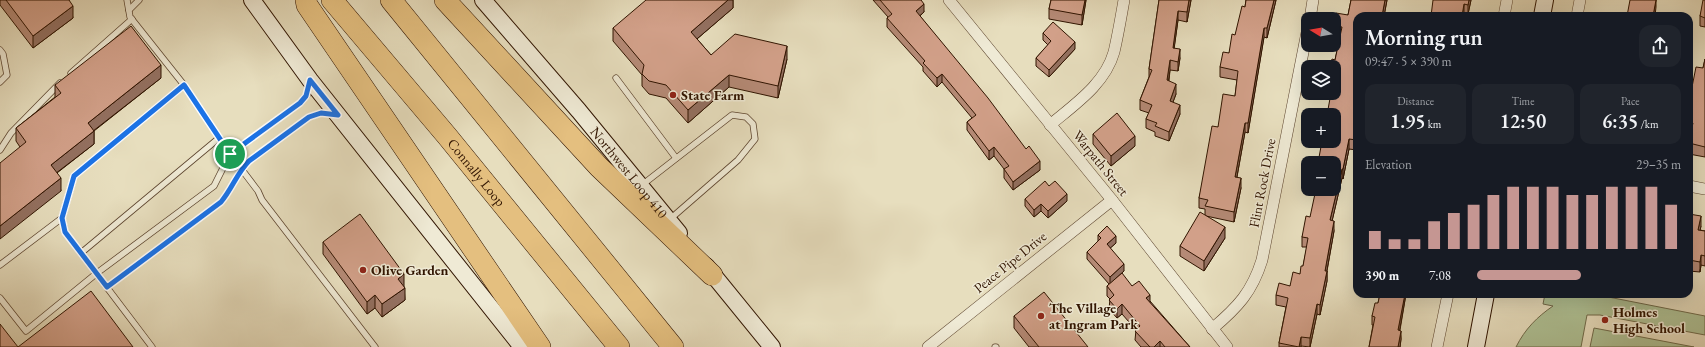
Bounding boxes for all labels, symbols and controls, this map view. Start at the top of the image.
north arrow [1301,12,1341,52]
map controls [1301,12,1341,196]
text: Morning run [1365,23,1483,52]
button: share [1639,25,1681,67]
text: 09:47 · 5 × 390 m [1365,53,1452,70]
button: layers [1301,60,1341,100]
place label: State Farm [681,86,745,104]
marker: State Farm [668,90,678,100]
text: Distance [1397,94,1434,108]
text: Time [1512,94,1534,108]
text: Pace [1621,94,1640,108]
button: + [1301,108,1341,148]
text: 1.95 [1390,108,1426,134]
text: 12:50 [1500,108,1546,134]
text: 6:35 [1602,108,1638,134]
text: km [1426,117,1441,131]
text: /km [1638,117,1659,131]
street label: Northwest Loop 410 [587,123,672,222]
street label: Warpath Street [1069,126,1133,200]
street label: Connally Loop [444,135,510,210]
street label: Flint Rock Drive [1245,136,1280,229]
pin [213,137,247,171]
icon: arrive [219,143,241,165]
button: − [1301,156,1341,196]
text: Elevation [1365,156,1412,173]
text: 29–35 m [1636,156,1681,173]
street label: Peace Pipe Drive [970,227,1050,297]
place label: Olive Garden [371,261,449,279]
marker: Olive Garden [358,265,368,275]
text: 390 m [1365,267,1399,284]
text: 7:08 [1429,267,1451,284]
place label: The Village at Ingram Park [1049,299,1138,333]
place label: Holmes High School [1613,303,1685,337]
marker: The Village at Ingram Park [1036,311,1046,321]
marker: Holmes High School [1600,315,1610,325]

